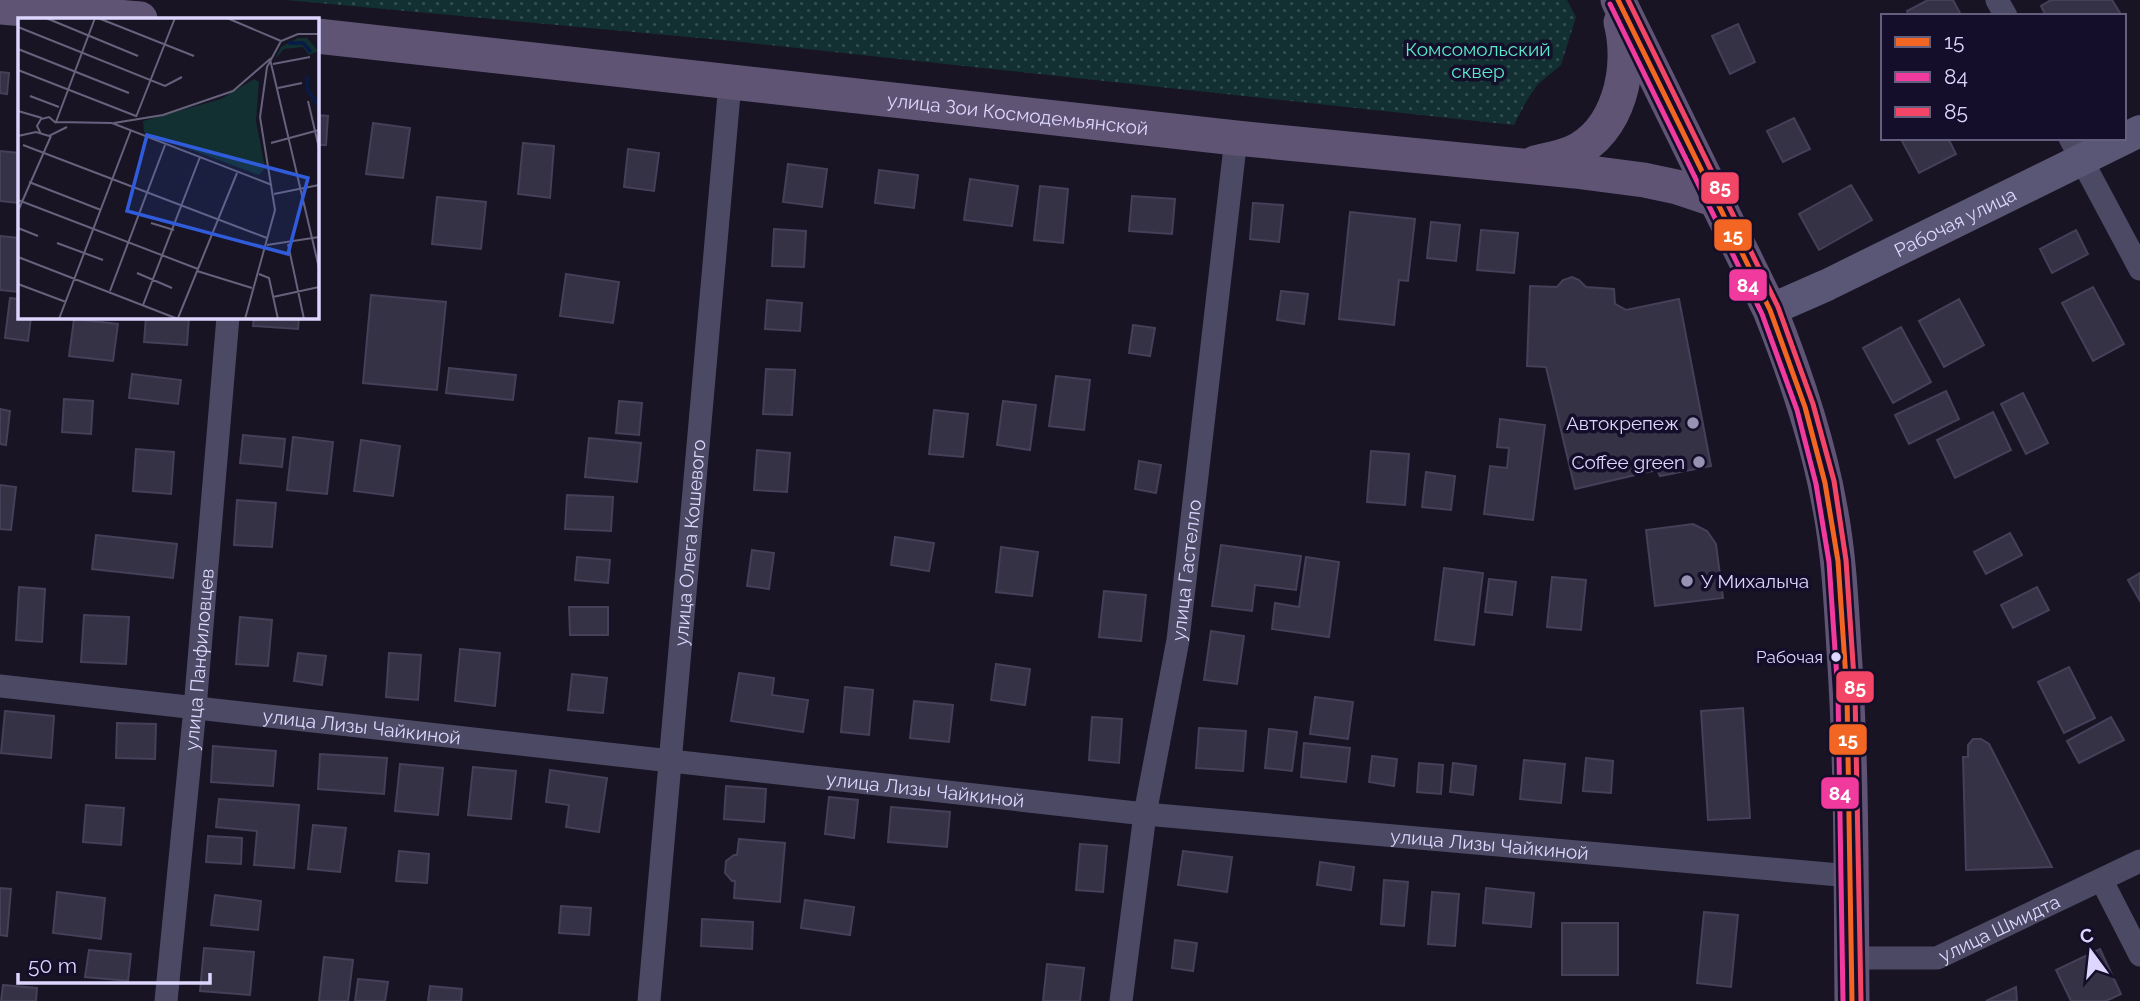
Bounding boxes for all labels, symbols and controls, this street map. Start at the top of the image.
legend [1881,14,2126,140]
inset map [18,18,318,318]
text: 15 [1944,29,1964,54]
park label: Комсомольский сквер [1405,38,1551,82]
text: 84 [1944,64,1968,89]
street label: улица Зои Космодемьянской [886,88,1149,139]
text: 85 [1944,99,1968,124]
line badge: 85 [1700,171,1740,205]
text: 85 [1709,176,1731,198]
street label: Рабочая улица [1891,183,2020,261]
line badge: 15 [1713,218,1753,252]
text: 15 [1723,224,1743,246]
line badge: 84 [1728,268,1768,302]
text: 84 [1737,274,1759,296]
place label: Автокрепеж [1566,412,1679,434]
marker: Автокрепеж [1685,415,1701,431]
street label: улица Олега Кошевого [669,438,710,647]
place label: Coffee green [1571,451,1685,473]
marker: Coffee green [1691,454,1707,470]
street label: улица Гастелло [1167,498,1205,642]
street label: улица Панфиловцев [180,568,218,752]
place label: У Михалыча [1701,570,1809,592]
marker: У Михалыча [1679,573,1695,589]
place label: Рабочая [1756,647,1823,667]
marker: Рабочая [1829,650,1843,664]
line badge: 85 [1835,670,1875,704]
text: 85 [1844,676,1866,698]
street label: улица Лизы Чайкиной [262,704,462,748]
line badge: 15 [1828,723,1868,756]
text: 15 [1838,728,1858,750]
street label: улица Лизы Чайкиной [825,767,1025,811]
line badge: 84 [1820,776,1860,810]
text: 84 [1829,782,1851,804]
street label: улица Лизы Чайкиной [1389,825,1590,864]
street label: улица Шмидта [1935,890,2063,967]
north arrow [2056,917,2126,987]
text: С [2077,923,2096,948]
scale bar [18,942,210,986]
text: 50 m [28,953,77,978]

